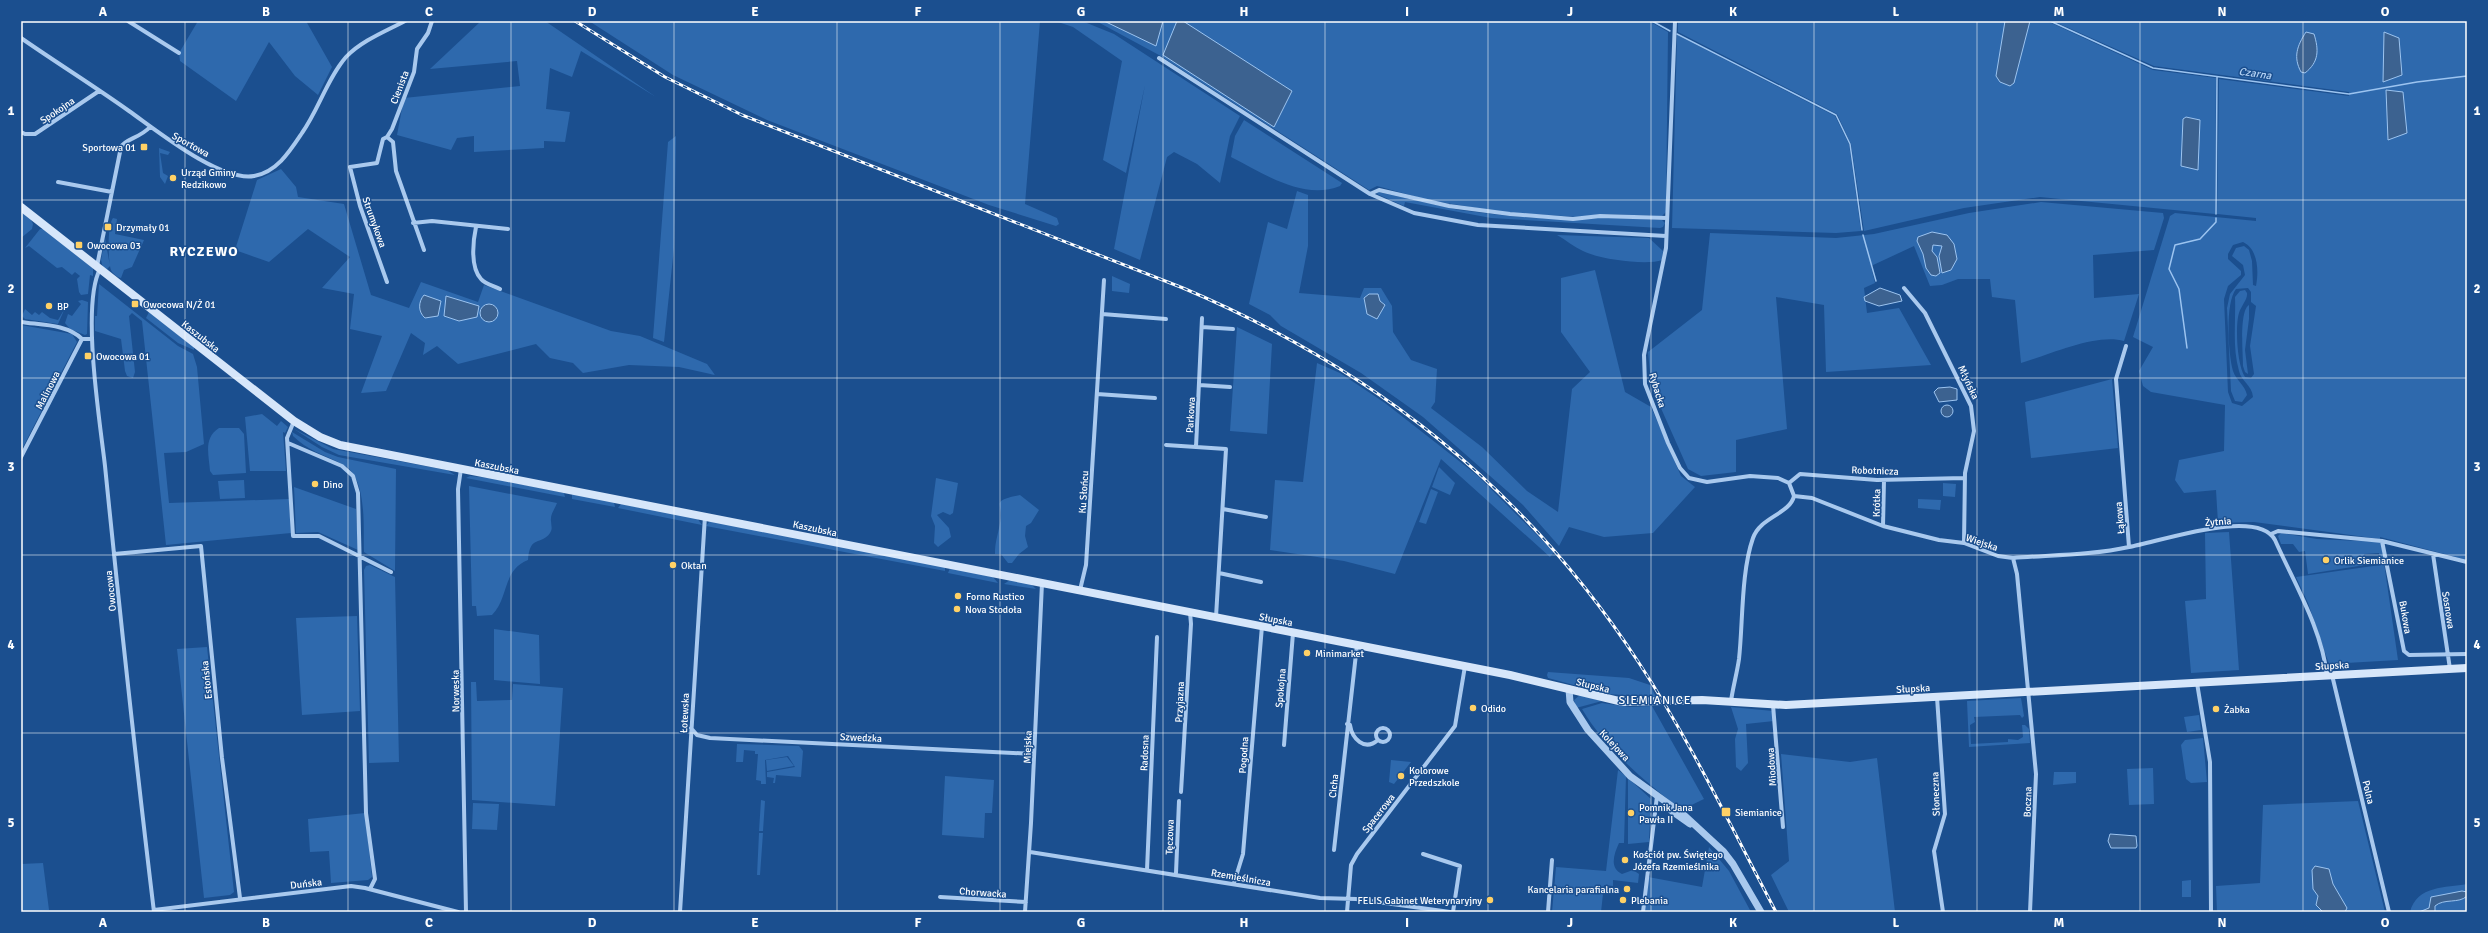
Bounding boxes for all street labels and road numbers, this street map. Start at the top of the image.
street label: Cienista [388,69,412,106]
street label: Spokojna [38,95,77,127]
street label: Sportowa [170,130,211,160]
street label: Strumykowa [359,195,389,249]
street label: Kaszubska [179,318,222,355]
street label: Młyńska [1955,363,1981,401]
street label: Malinowa [33,369,63,412]
street label: Rybacka [1646,371,1668,409]
street label: Parkowa [1184,397,1198,434]
street label: Kaszubska [474,457,520,477]
street label: Robotnicza [1851,464,1899,478]
street label: Ku Słońcu [1077,470,1091,514]
street label: Krótka [1871,489,1883,517]
street label: Łąkowa [2113,501,2127,535]
street label: Żytnia [2204,515,2232,529]
street label: Kaszubska [791,518,838,540]
street label: Wiejska [1964,532,1999,554]
street label: Owocowa [103,570,119,612]
street label: Sosnowa [2439,591,2457,630]
street label: Bukowa [2396,600,2414,635]
street label: Słupska [1258,611,1294,629]
street label: Słupska [2315,659,2349,673]
street label: Estońska [199,660,215,700]
street label: Spokojna [1273,668,1289,708]
street label: Norweska [450,670,462,712]
street label: Słupska [1575,676,1611,696]
street label: Przyjazna [1173,681,1187,723]
street label: Słupska [1896,682,1930,696]
street label: Łotewska [678,693,692,733]
street label: Kolejowa [1597,727,1632,764]
street label: Miejska [1021,730,1035,764]
street label: Szwedzka [840,731,882,745]
street label: Radosna [1138,735,1152,771]
street label: Pogodna [1237,736,1251,774]
street label: Miodowa [1765,747,1779,787]
street label: Słoneczna [1929,772,1943,816]
street label: Cicha [1327,774,1341,799]
street label: Polna [2359,779,2377,805]
street label: Boczna [2021,786,2035,818]
street label: Spacerowa [1360,792,1398,836]
street label: Tęczowa [1163,819,1177,855]
street label: Rzemieślnicza [1210,867,1272,889]
street label: Duńska [290,876,323,892]
street label: Chorwacka [959,885,1007,901]

